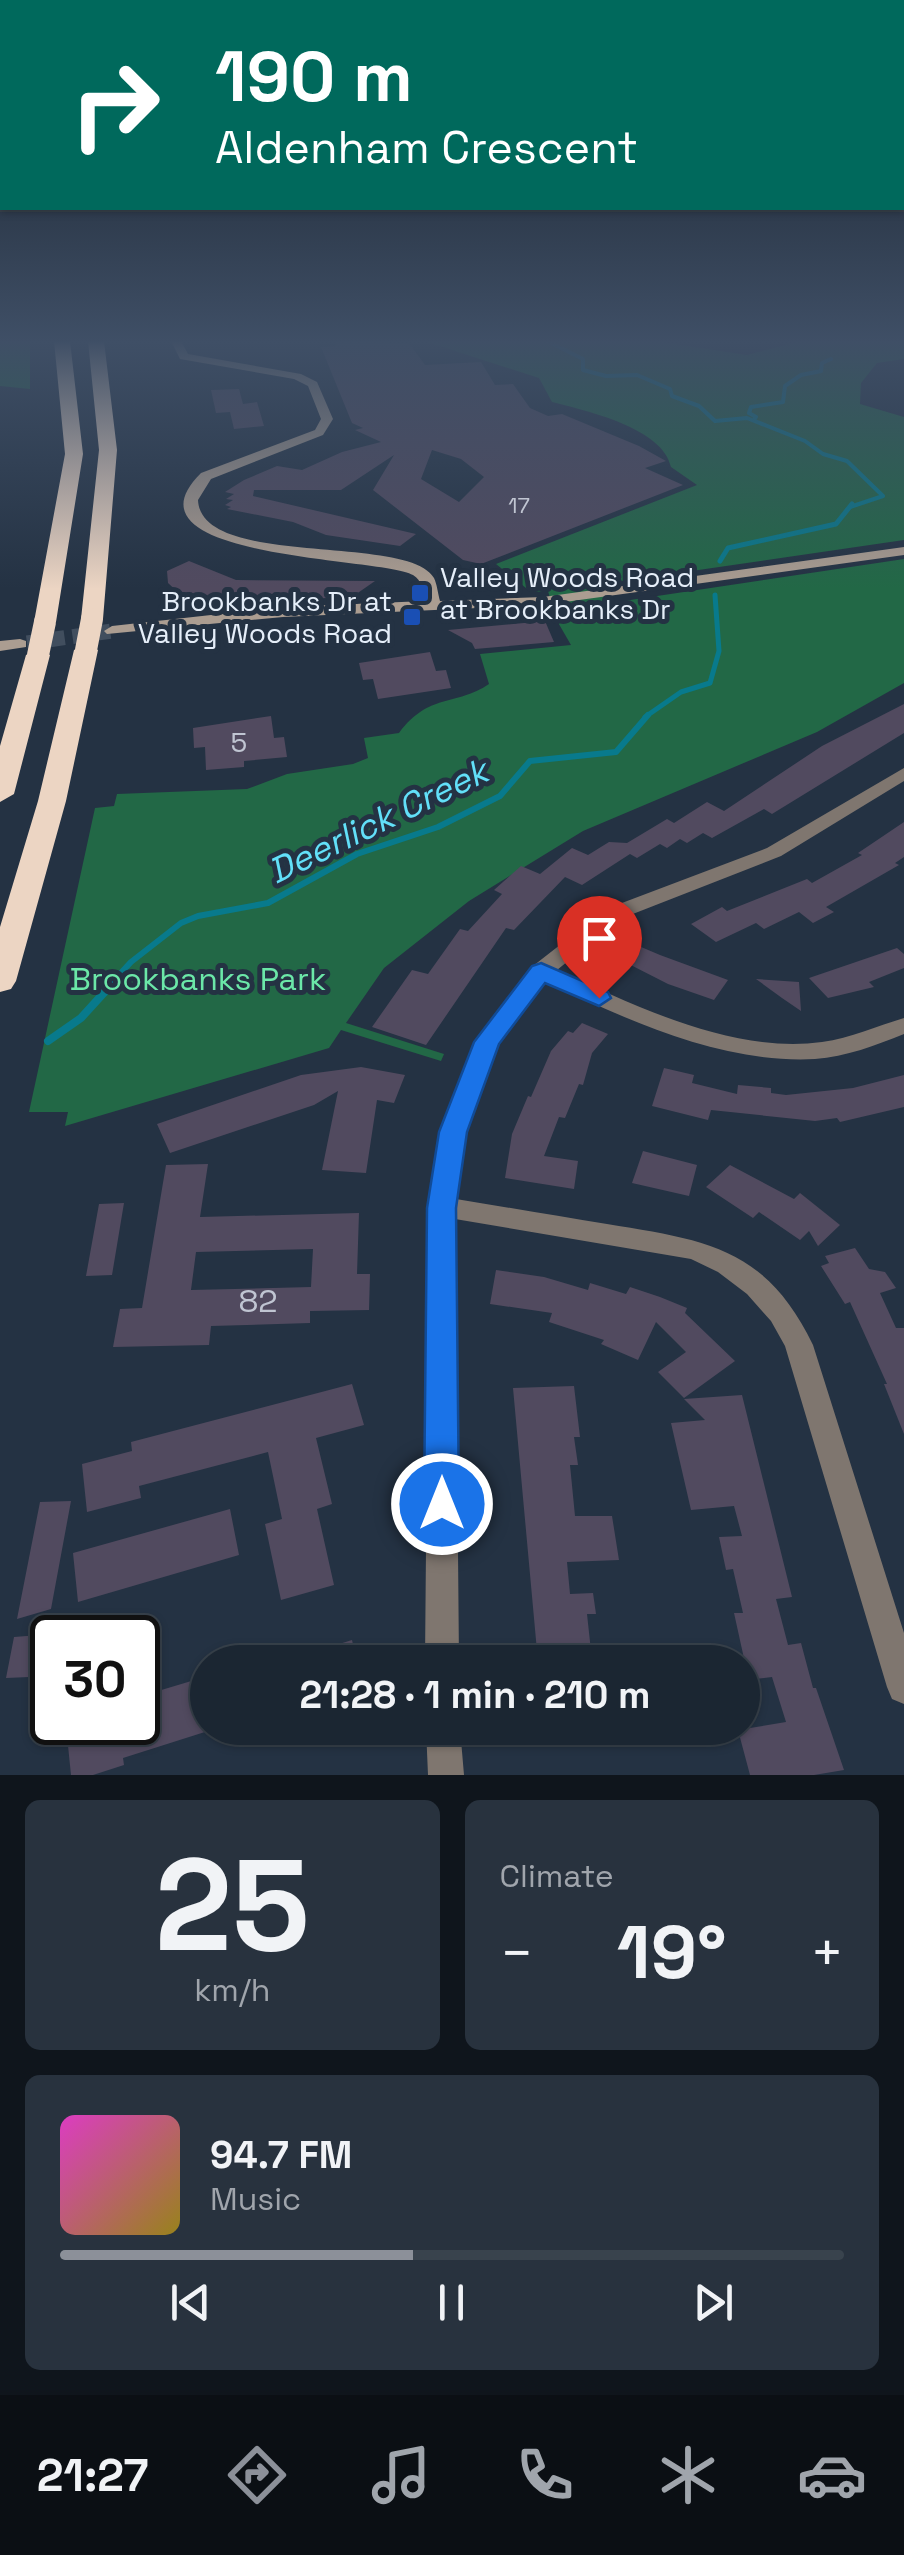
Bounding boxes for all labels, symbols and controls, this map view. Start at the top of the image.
text: 190 m [215,32,413,121]
icon: right [50,40,180,170]
text: Aldenham Crescent [215,119,638,176]
house number: 17 [508,491,530,519]
place label: Valley Woods Road at Brookbanks Dr [440,559,694,627]
marker: Valley Woods Road at Brookbanks Dr [409,582,431,604]
place label: Brookbanks Dr at Valley Woods Road [138,583,392,651]
marker: Brookbanks Dr at Valley Woods Road [401,606,423,628]
house number: 5 [231,724,247,760]
water label: Deerlick Creek [261,747,499,893]
pin [557,896,642,999]
icon: arrive [572,911,627,966]
park label: Brookbanks Park [70,959,326,999]
house number: 82 [238,1281,278,1321]
position arrow [390,1452,494,1556]
speed limit sign: 30 [30,1615,160,1745]
text: 21:28 · 1 min · 210 m [300,1671,650,1719]
text: 25 [155,1822,310,1988]
text: Climate [500,1856,614,1896]
text: 19° [617,1904,727,2000]
text: − [500,1918,534,1988]
text: + [810,1918,844,1988]
text: km/h [194,1970,270,2010]
text: 94.7 FM [210,2131,352,2179]
text: Music [210,2179,301,2219]
icon: previous [163,2275,218,2330]
icon: pause [424,2275,479,2330]
icon: next [686,2275,741,2330]
icon: directions [222,2440,292,2510]
icon: music [366,2440,436,2510]
icon: phone [510,2440,580,2510]
icon: climate [653,2440,723,2510]
icon: car [797,2440,867,2510]
text: 21:27 [37,2447,149,2504]

